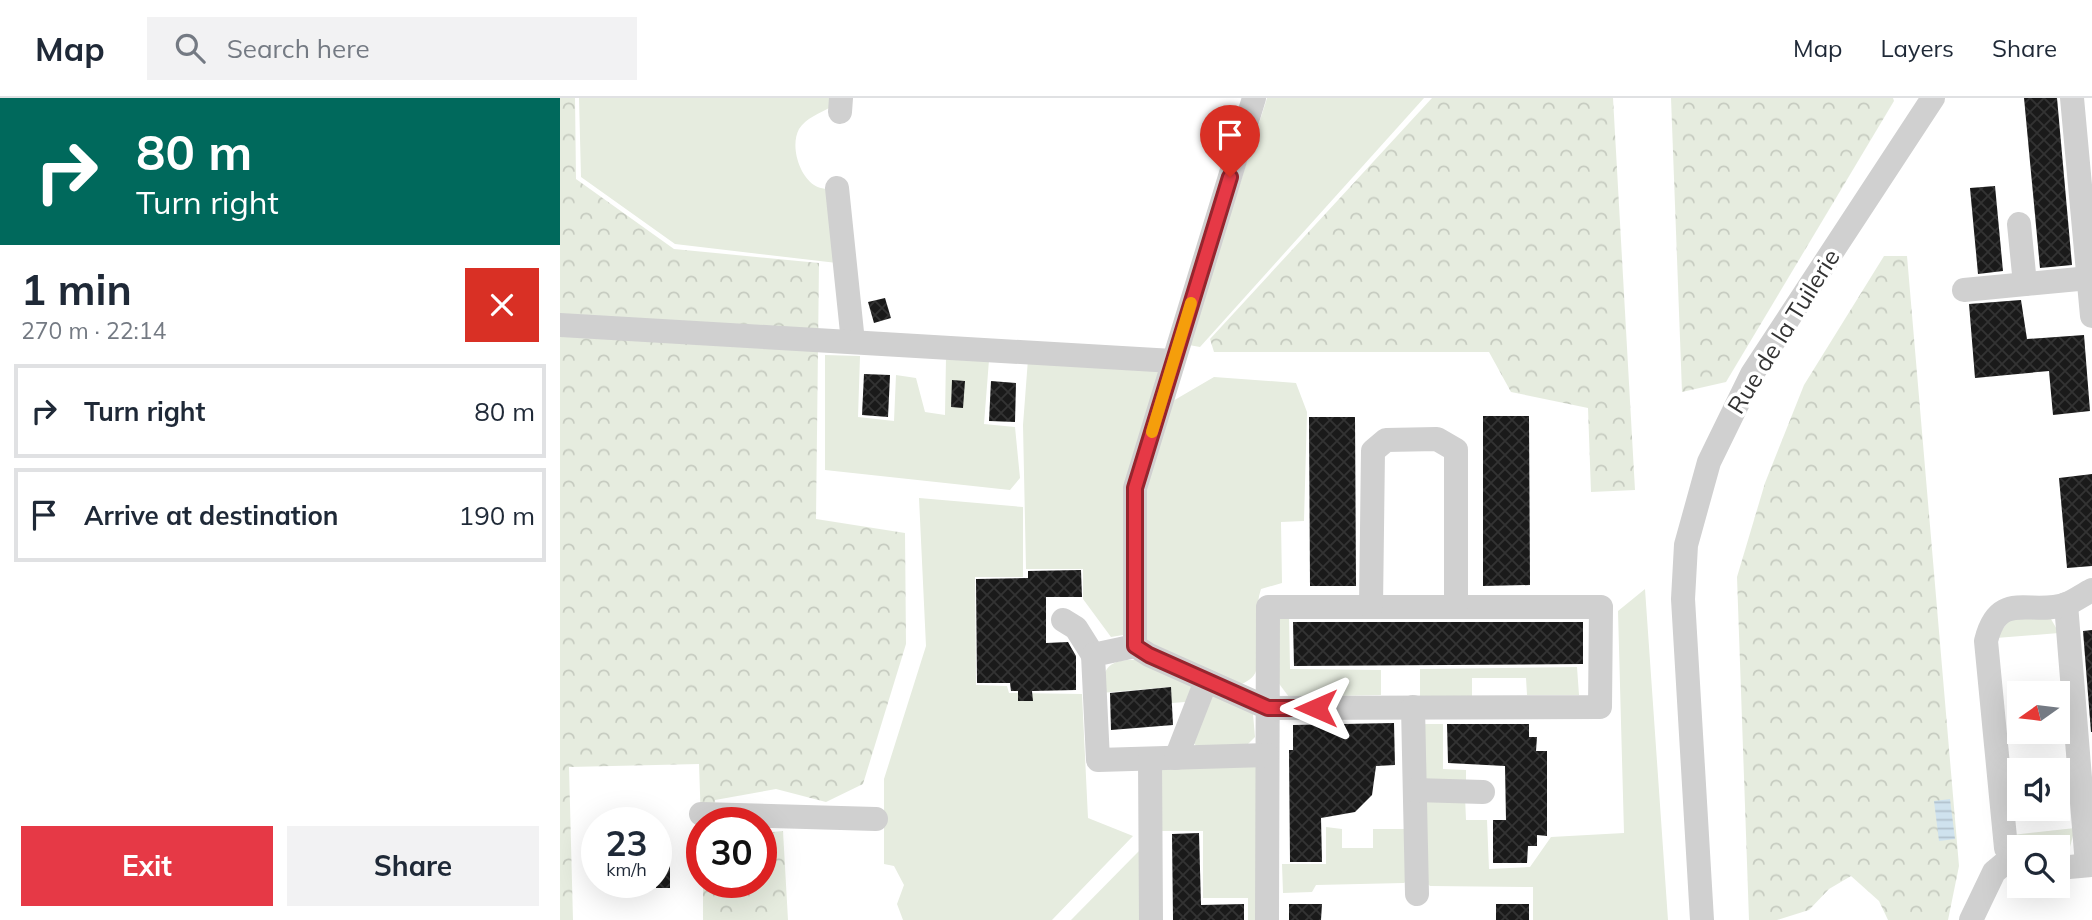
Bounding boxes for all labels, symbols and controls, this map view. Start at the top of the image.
search box [147,17,637,80]
text: Map [35,28,105,69]
icon: search [171,29,209,67]
text: Search here [227,32,370,65]
text: Map [1793,33,1842,63]
text: Layers [1880,33,1954,63]
text: Share [1992,33,2057,63]
pin [1200,105,1260,177]
icon: arrive [1211,116,1249,154]
text: 80 m [136,121,252,182]
icon: right [21,126,112,217]
text: Turn right [136,182,279,222]
street label: Rue de la Tuilerie [1720,243,1846,419]
text: 1 min [21,263,132,316]
button: close [465,268,539,342]
text: 270 m · 22:14 [21,316,166,345]
icon: right [25,392,63,430]
text: Turn right [84,395,205,428]
text: 80 m [474,395,535,428]
icon: arrive [25,496,63,534]
text: Arrive at destination [84,499,339,532]
text: 190 m [459,499,535,532]
position arrow [1279,671,1353,745]
north arrow [2007,681,2070,744]
map controls [2007,681,2070,898]
button: sound [2007,758,2070,821]
speed limit sign: 30 [686,807,777,898]
text: 23 [605,821,648,865]
button: Exit [21,826,273,906]
button: Share [287,826,539,906]
button: search [2007,835,2070,898]
text: km/h [606,858,647,881]

